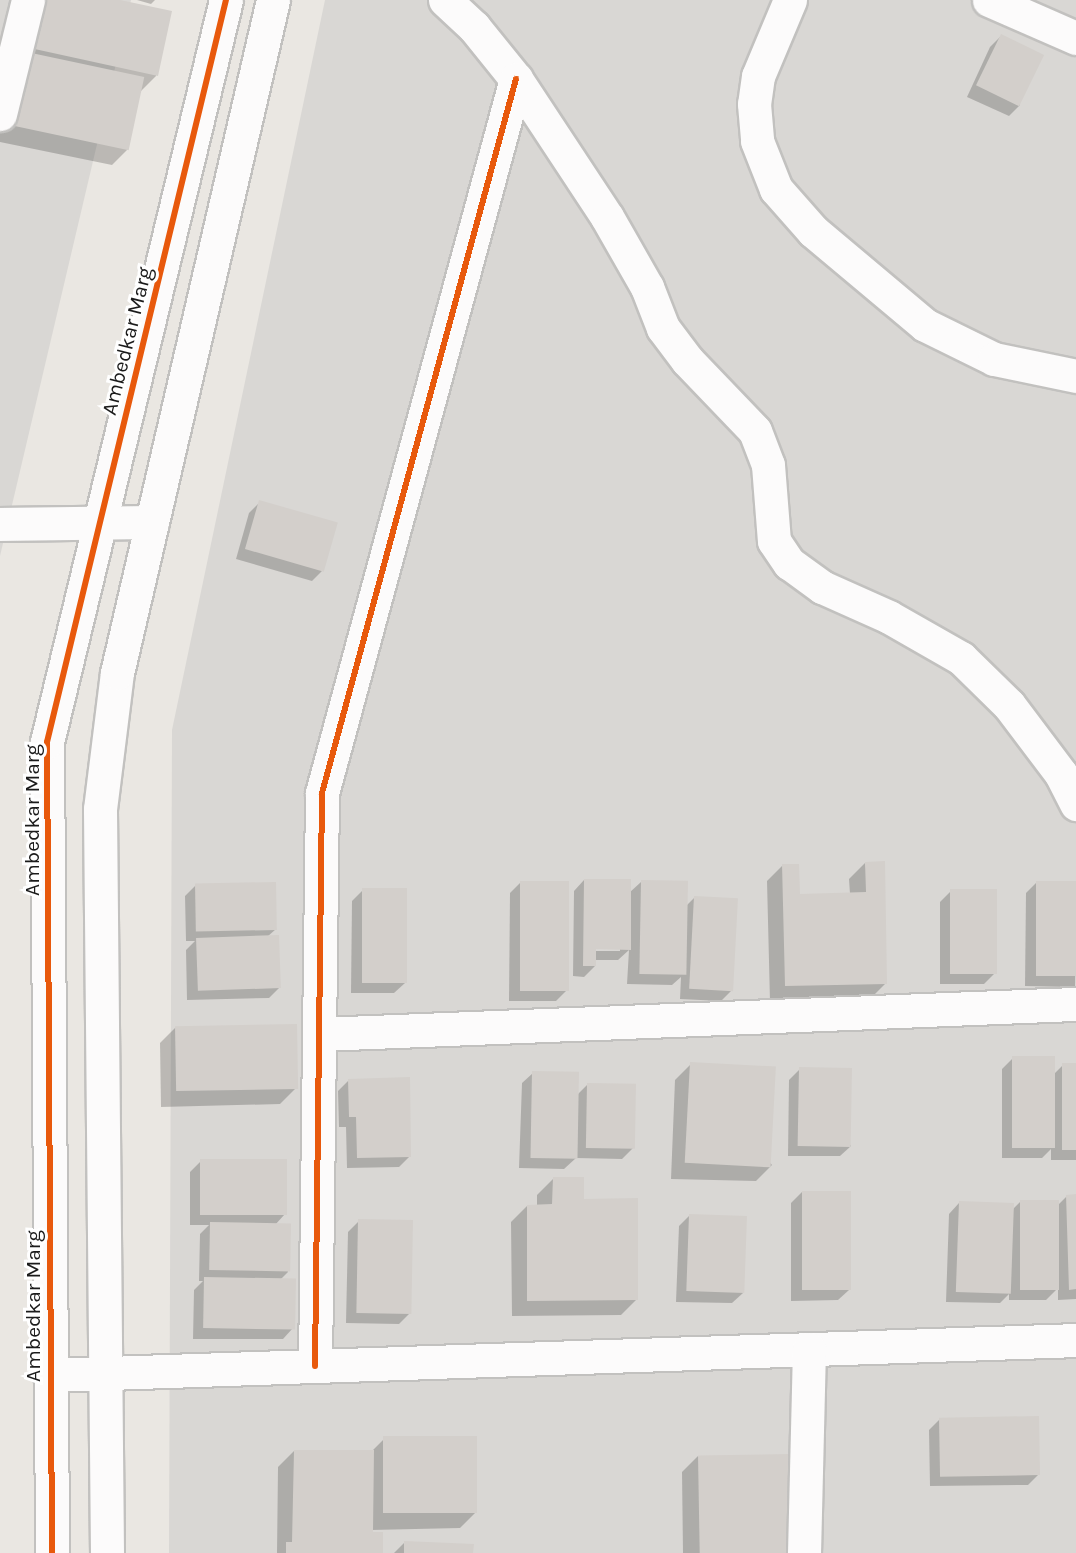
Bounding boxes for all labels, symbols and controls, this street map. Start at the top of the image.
street label: Ambedkar Marg [96,264,158,418]
street label: Ambedkar Marg [19,744,45,896]
street label: Ambedkar Marg [20,1230,46,1382]

